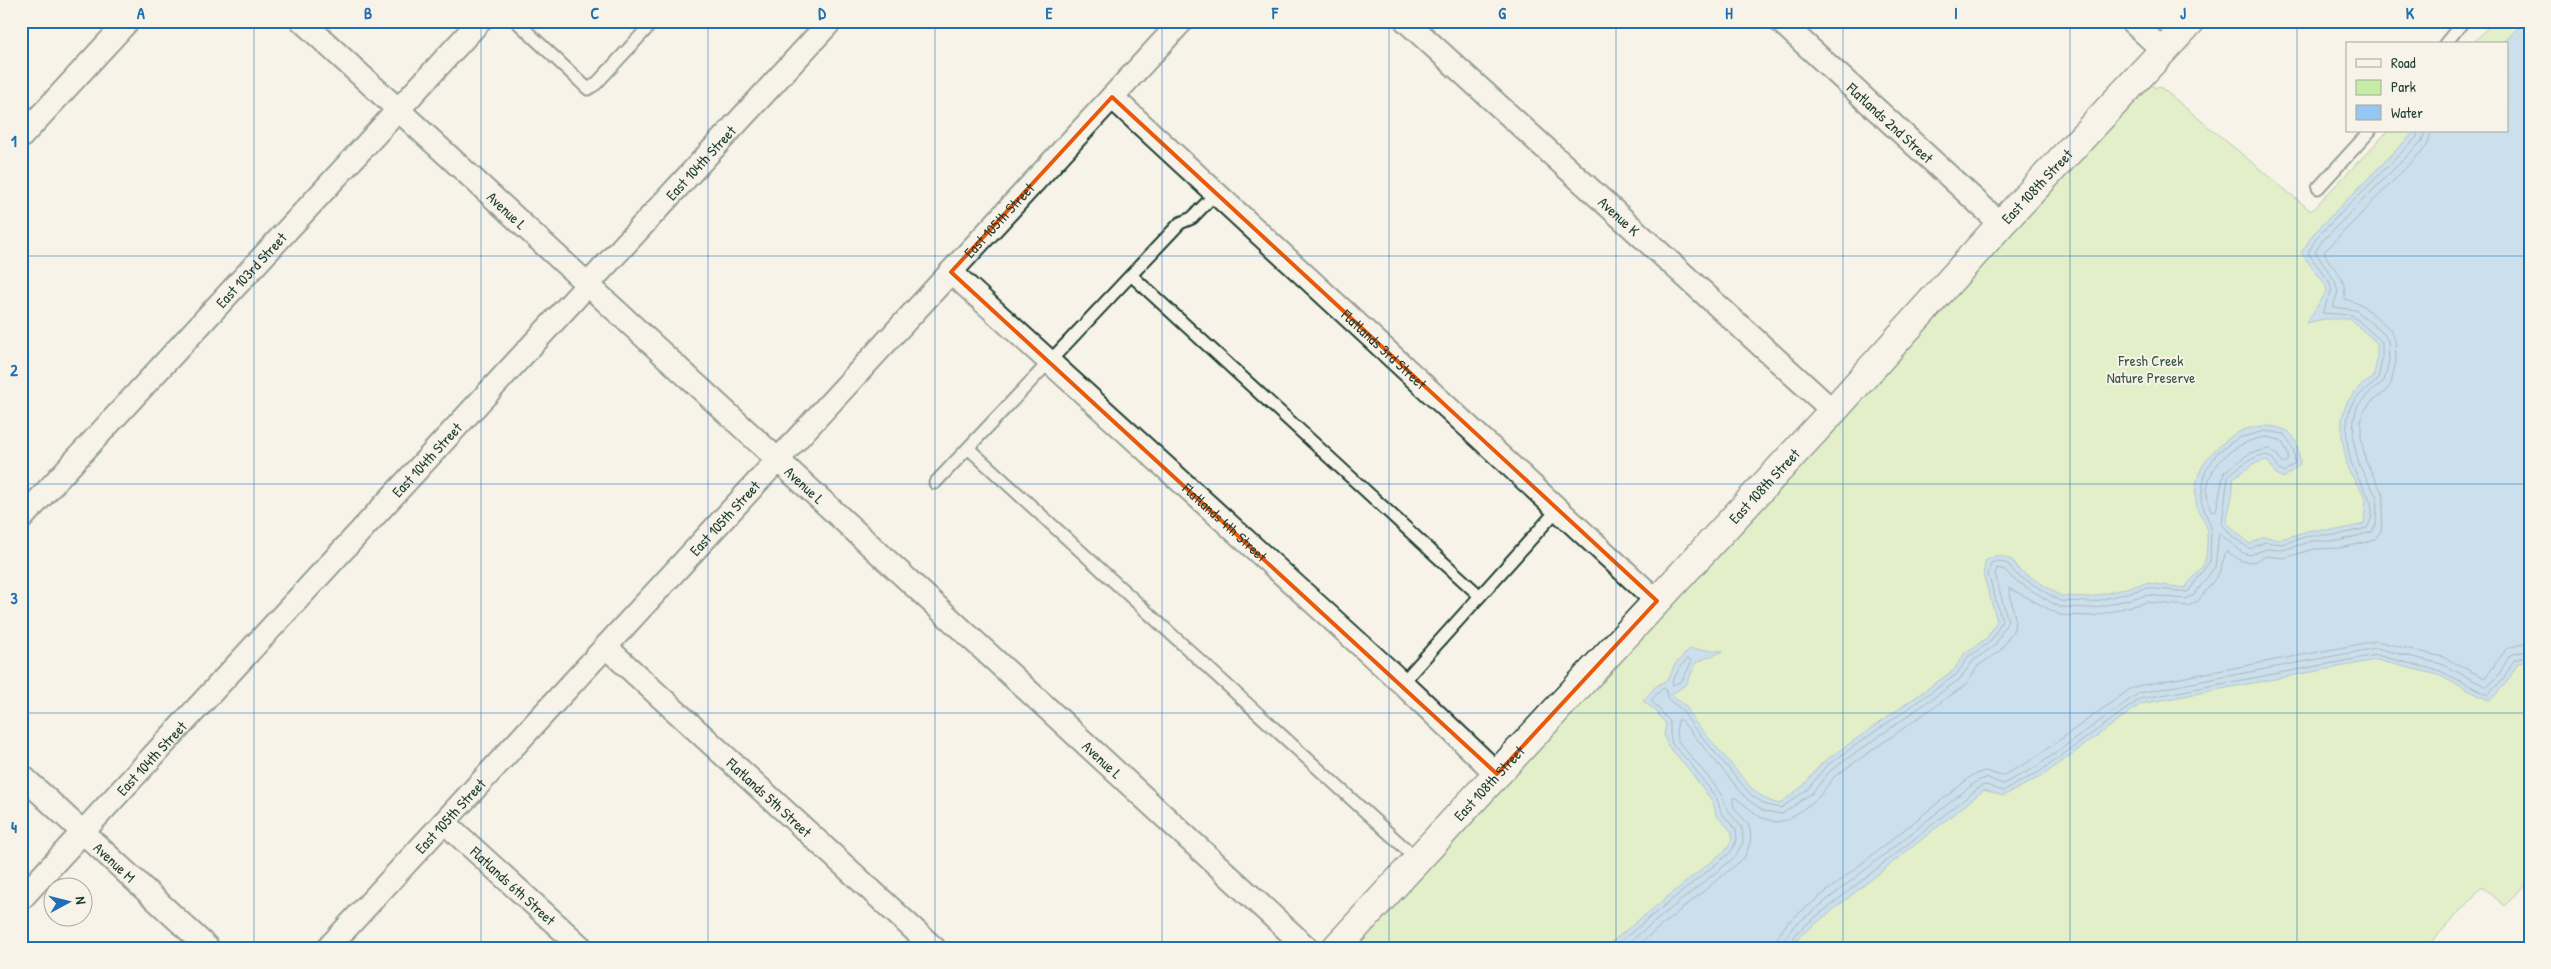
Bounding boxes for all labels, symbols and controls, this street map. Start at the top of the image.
text: A [137,2,145,24]
text: B [364,2,372,24]
text: C [591,2,600,24]
text: D [818,2,826,24]
text: E [1045,2,1053,24]
text: F [1271,2,1279,24]
text: G [1498,2,1506,24]
text: H [1725,2,1733,24]
text: I [1954,2,1958,24]
text: J [2180,2,2186,24]
text: K [2406,2,2415,24]
legend [2346,42,2508,132]
text: Road [2391,52,2416,73]
text: Park [2391,76,2416,97]
street label: Flatlands 2nd Street [1842,77,1939,168]
text: Water [2391,102,2423,123]
street label: East 104th Street [661,120,741,204]
text: 1 [11,130,17,152]
street label: East 108th Street [1996,143,2077,228]
street label: East 105th Street [959,177,1039,262]
street label: Avenue L [483,186,532,234]
street label: Avenue K [1594,191,1645,240]
street label: East 103rd Street [211,227,292,312]
street label: Flatlands 3rd Street [1336,303,1432,394]
park label: Fresh Creek Nature Preserve [2107,350,2195,388]
text: 2 [10,359,18,381]
street label: East 104th Street [387,417,467,501]
street label: East 108th Street [1724,443,1805,528]
street label: Avenue L [780,461,830,509]
street label: East 105th Street [684,475,765,560]
street label: Flatlands 4th Street [1177,477,1273,567]
text: 3 [10,587,18,609]
street label: East 104th Street [111,715,192,800]
street label: Avenue L [1078,736,1127,783]
street label: East 108th Street [1449,740,1530,825]
street label: Flatlands 5th Street [722,752,817,842]
street label: East 105th Street [410,773,491,858]
text: 4 [11,816,17,838]
street label: Avenue M [89,837,141,887]
street label: Flatlands 6th Street [466,840,561,930]
north arrow [42,876,92,926]
text: N [72,895,91,906]

